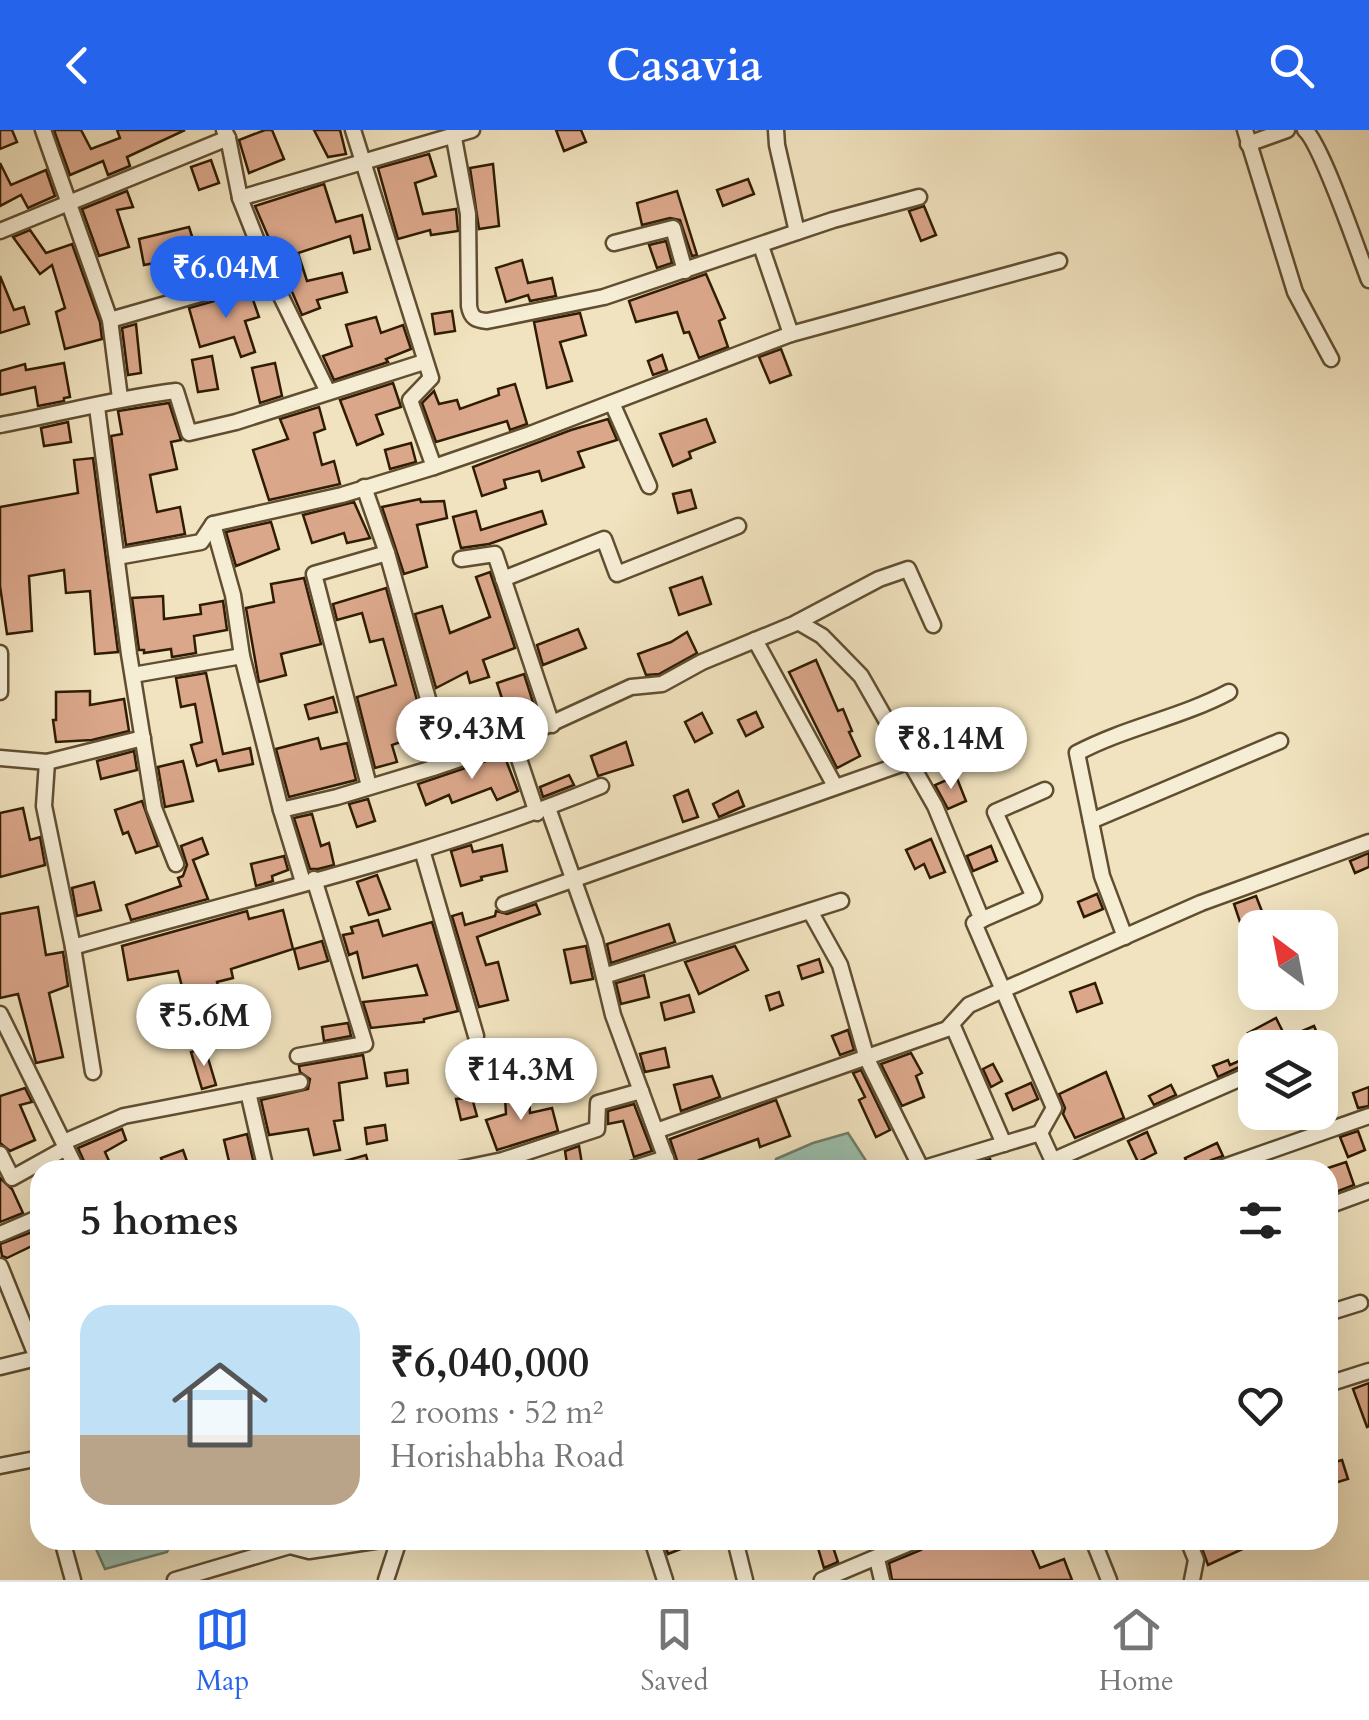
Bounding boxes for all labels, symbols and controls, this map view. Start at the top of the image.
text: Casavia [606,35,763,96]
icon: back [50,38,105,93]
icon: search [1264,38,1319,93]
pin: ₹6.04M [145,236,307,321]
text: ₹6.04M [172,246,280,290]
pin: ₹9.43M [391,697,553,782]
text: ₹9.43M [418,707,526,751]
pin: ₹8.14M [870,707,1032,792]
text: ₹8.14M [897,717,1005,761]
north arrow [1238,910,1338,1010]
map controls [1238,910,1338,1130]
pin: ₹5.6M [134,984,274,1069]
text: ₹5.6M [158,994,250,1038]
button: layers [1238,1030,1338,1130]
pin: ₹14.3M [440,1038,602,1123]
text: ₹14.3M [467,1048,575,1092]
text: 5 homes [80,1192,238,1249]
icon: filters [1233,1193,1288,1248]
text: ₹6,040,000 [390,1334,589,1391]
icon: home [160,1345,280,1465]
icon: heart [1233,1378,1288,1433]
text: 2 rooms · 52 m² [390,1391,603,1435]
text: Horishabha Road [390,1435,624,1479]
tab: Map [195,1602,250,1700]
tab: Saved [641,1602,708,1700]
tab: Home [1099,1602,1174,1700]

